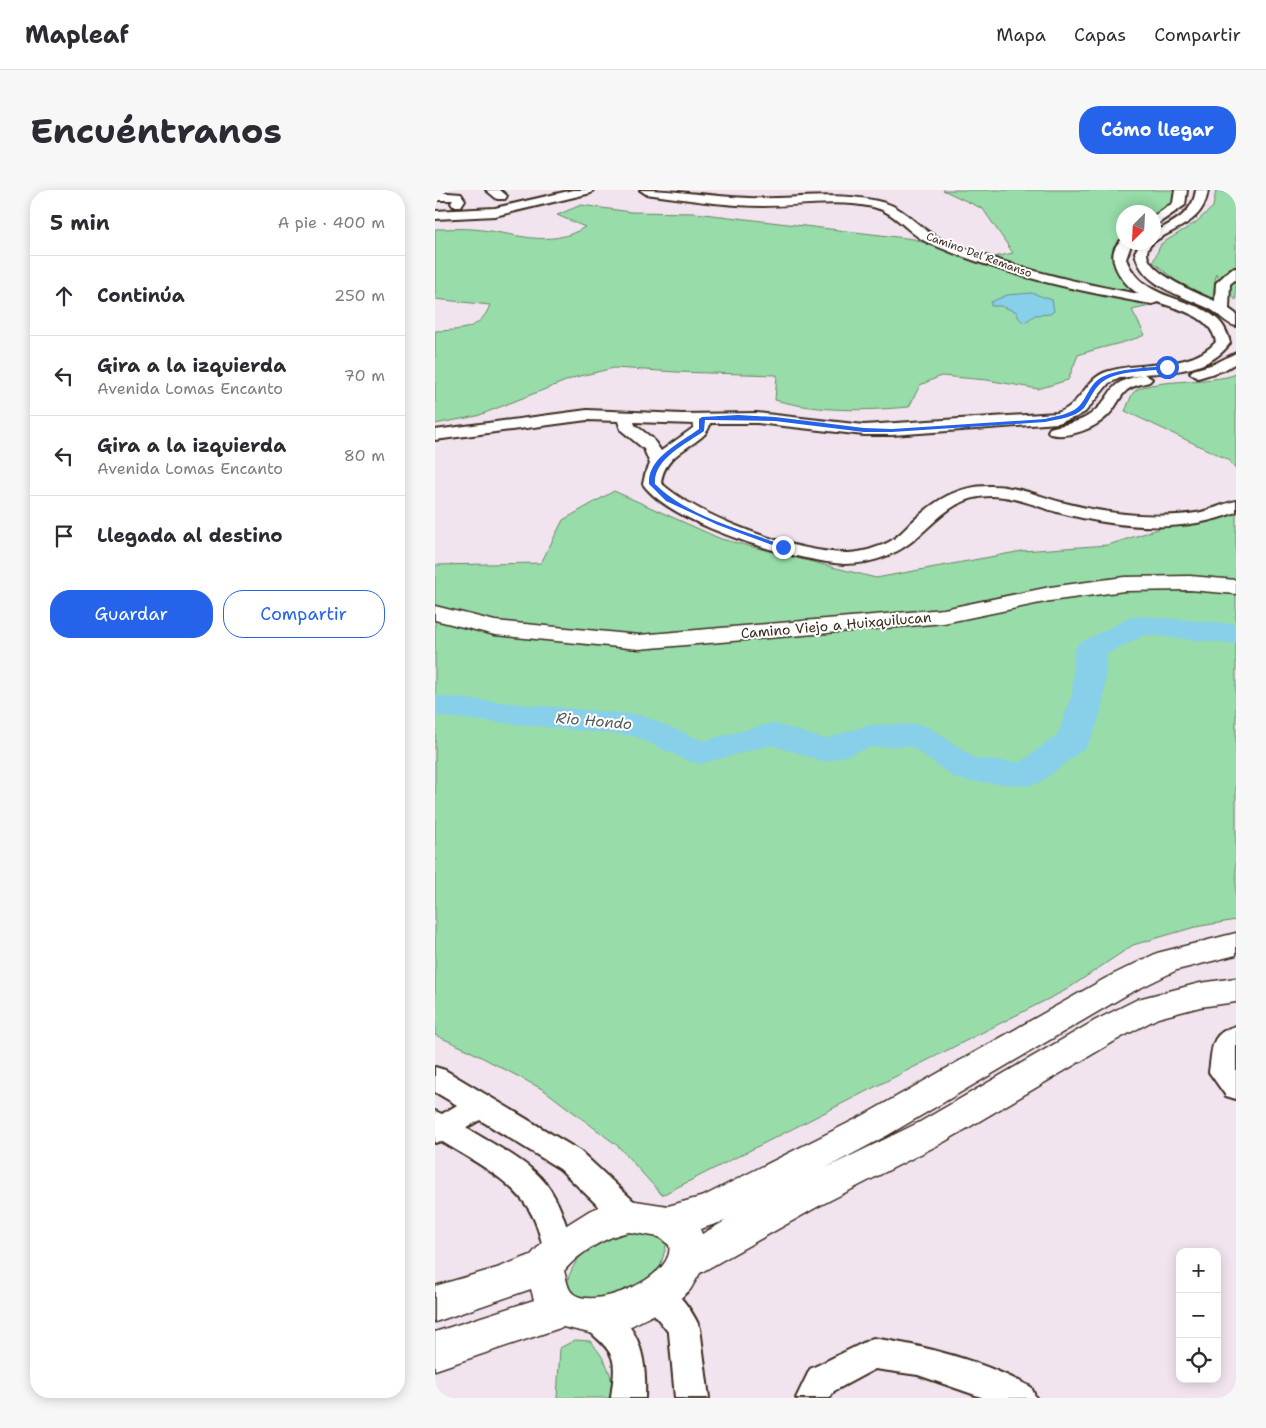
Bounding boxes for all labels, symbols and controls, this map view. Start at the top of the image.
text: Mapleaf [25,19,129,51]
text: Mapa [996,23,1046,47]
text: Capas [1074,23,1126,47]
text: Compartir [1154,23,1241,47]
button: Cómo llegar [1079,106,1236,154]
text: Encuéntranos [30,107,282,154]
north arrow [1116,205,1161,250]
text: 5 min [50,209,110,237]
text: A pie · 400 m [278,212,385,233]
street label: Camino Del Remanso [924,229,1034,281]
icon: ahead [50,282,78,310]
text: Continúa [97,283,185,308]
text: 250 m [334,285,385,306]
text: Gira a la izquierda [97,353,286,378]
route start [1156,356,1179,379]
icon: left [50,362,78,390]
text: 70 m [344,365,385,386]
text: Avenida Lomas Encanto [97,378,283,399]
text: Gira a la izquierda [97,433,286,458]
icon: left [50,442,78,470]
text: 80 m [344,445,385,466]
text: Avenida Lomas Encanto [97,458,283,479]
icon: arrive [50,522,78,550]
text: Llegada al destino [97,523,283,548]
route end [772,536,795,559]
button: Guardar [50,590,213,638]
button: Compartir [223,590,385,638]
street label: Camino Viejo a Huixquilucan [740,608,933,642]
water label: Rio Hondo [555,708,633,734]
map controls [1176,1248,1221,1383]
button: + [1176,1248,1221,1293]
button: − [1176,1293,1221,1338]
button: locate [1176,1338,1221,1383]

